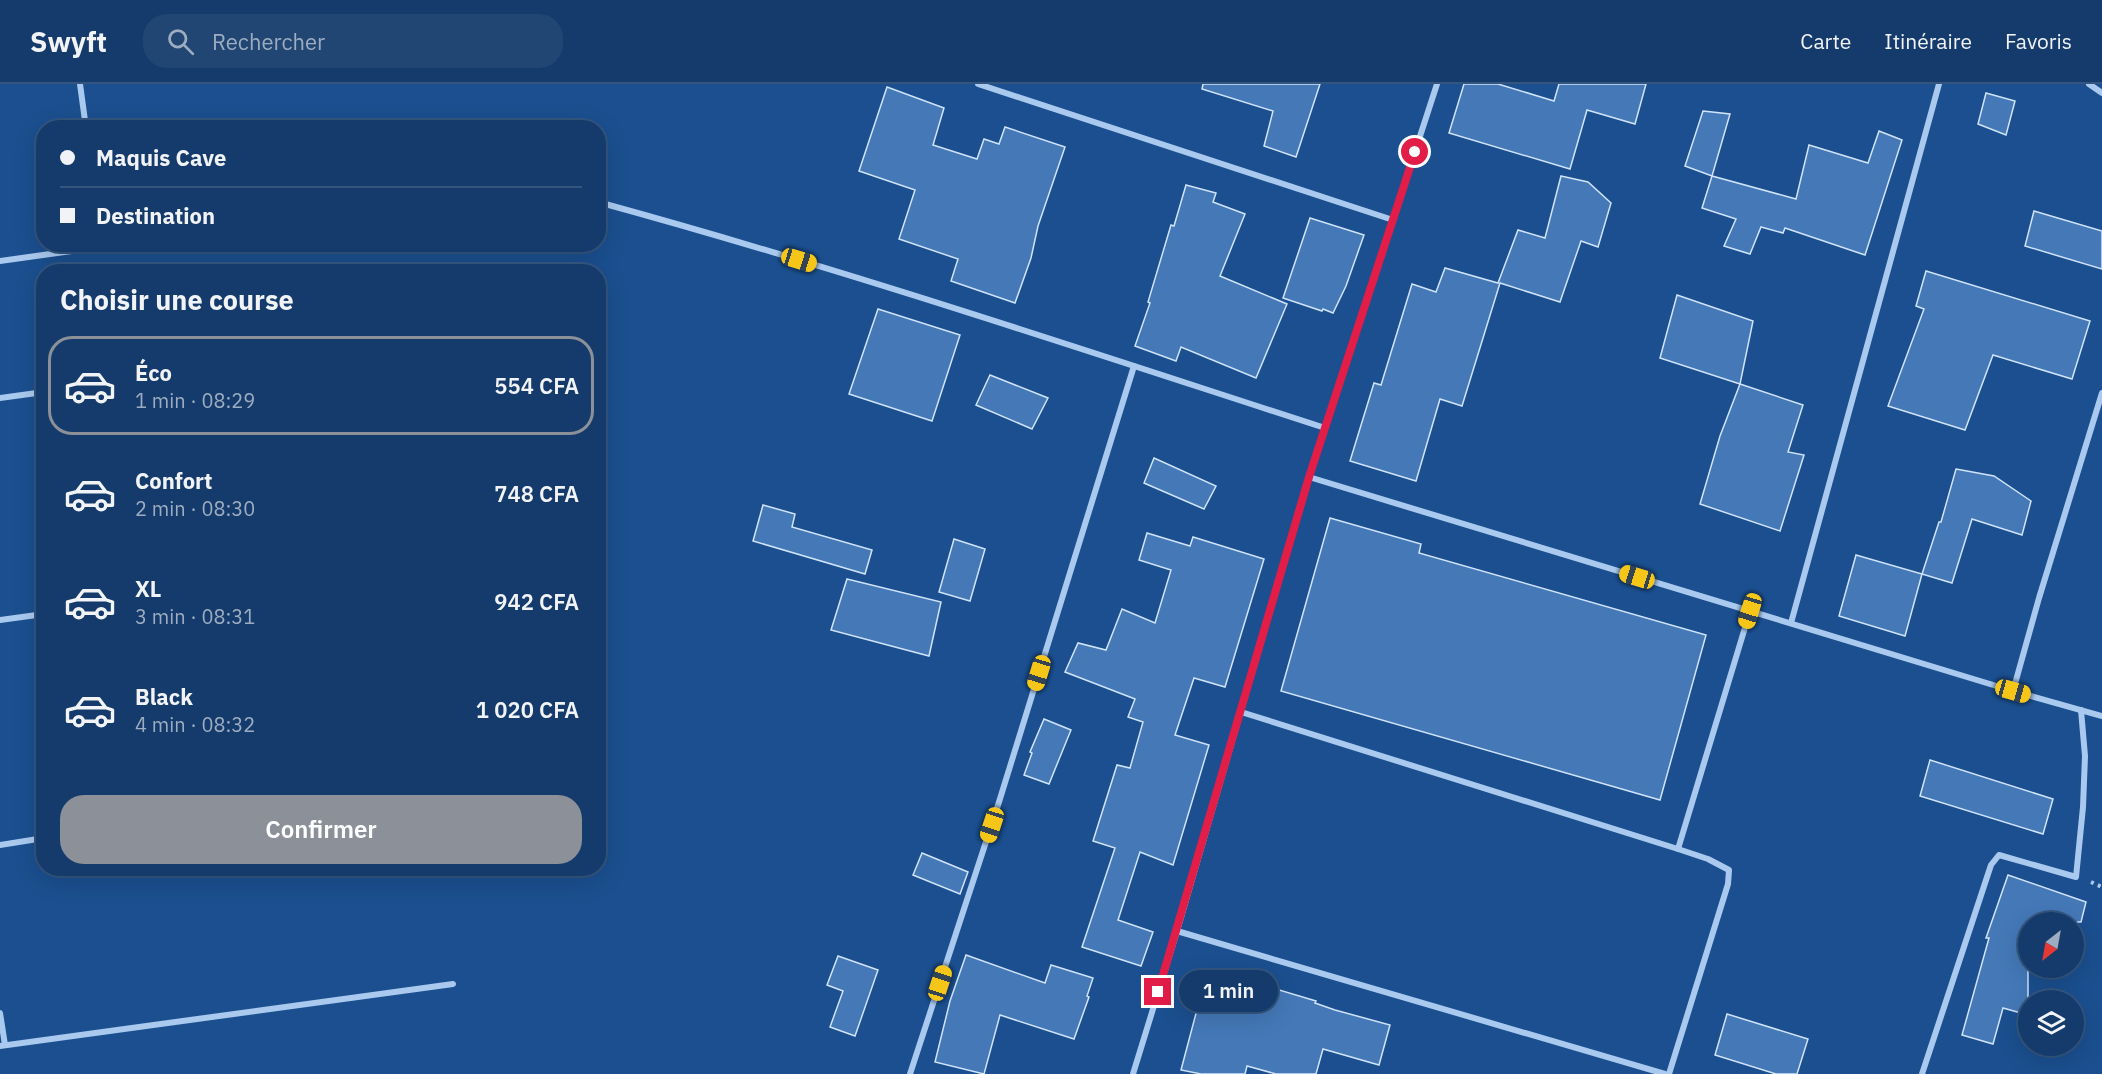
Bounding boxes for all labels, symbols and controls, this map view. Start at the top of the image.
search box [143,14,563,68]
text: Swyft [30,23,107,60]
icon: search [164,25,197,58]
text: Rechercher [212,27,325,56]
text: Carte [1800,27,1851,55]
text: Itinéraire [1884,27,1972,55]
text: Favoris [2005,27,2072,55]
route start [1401,138,1428,165]
text: Maquis Cave [96,143,226,172]
text: Destination [96,201,215,230]
car [779,246,819,274]
text: Choisir une course [60,282,294,317]
text: Éco [135,358,172,387]
icon: car [63,359,117,413]
text: 554 CFA [494,371,579,400]
text: 1 min · 08:29 [135,387,255,414]
text: Confort [135,466,213,495]
icon: car [63,467,117,521]
text: 748 CFA [494,479,579,508]
text: 2 min · 08:30 [135,495,255,522]
car [1617,563,1657,591]
text: XL [135,574,161,603]
icon: car [63,575,117,629]
text: 942 CFA [494,587,579,616]
car [1736,591,1764,631]
text: 3 min · 08:31 [135,603,255,630]
car [1025,653,1053,693]
car [1993,677,2033,705]
text: Black [135,682,193,711]
icon: car [63,683,117,737]
text: 1 020 CFA [476,695,579,724]
text: 4 min · 08:32 [135,711,255,738]
button: Confirmer [60,795,582,864]
car [978,805,1006,845]
north arrow [2018,912,2084,978]
map controls [2018,912,2084,1056]
car [926,963,954,1003]
callout: 1 min [1179,971,1278,1013]
text: 1 min [1203,977,1254,1004]
route end [1144,978,1171,1005]
button: layers [2018,990,2084,1056]

